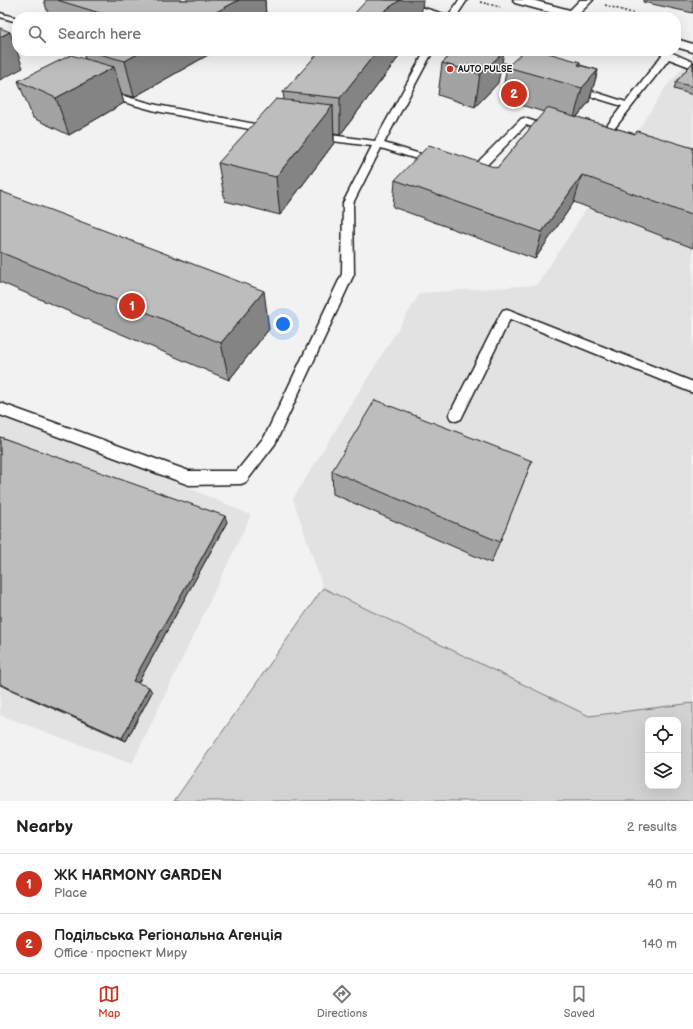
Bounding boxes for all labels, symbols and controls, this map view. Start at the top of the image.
search box [12,12,681,56]
icon: search [26,23,48,45]
text: Search here [58,25,141,44]
marker: AUTO PULSE [445,64,455,74]
place label: AUTO PULSE [457,64,512,75]
pin: 2 [501,79,527,109]
pin: 1 [119,291,145,321]
your location [273,314,293,334]
map controls [645,717,681,789]
button: locate [645,717,681,753]
button: layers [645,753,681,789]
text: Nearby [16,817,73,837]
text: 2 results [627,819,677,835]
text: ЖК HARMONY GARDEN [54,866,222,885]
text: 1 [26,876,32,892]
text: 40 m [647,876,677,892]
text: Place [54,885,87,901]
text: Подільська Регіональна Агенція [54,926,282,945]
text: 2 [25,936,33,952]
text: 140 m [642,936,677,952]
text: Office · проспект Миру [54,945,187,961]
tab: Map [98,983,120,1020]
tab: Directions [317,983,367,1020]
tab: Saved [564,983,595,1020]

